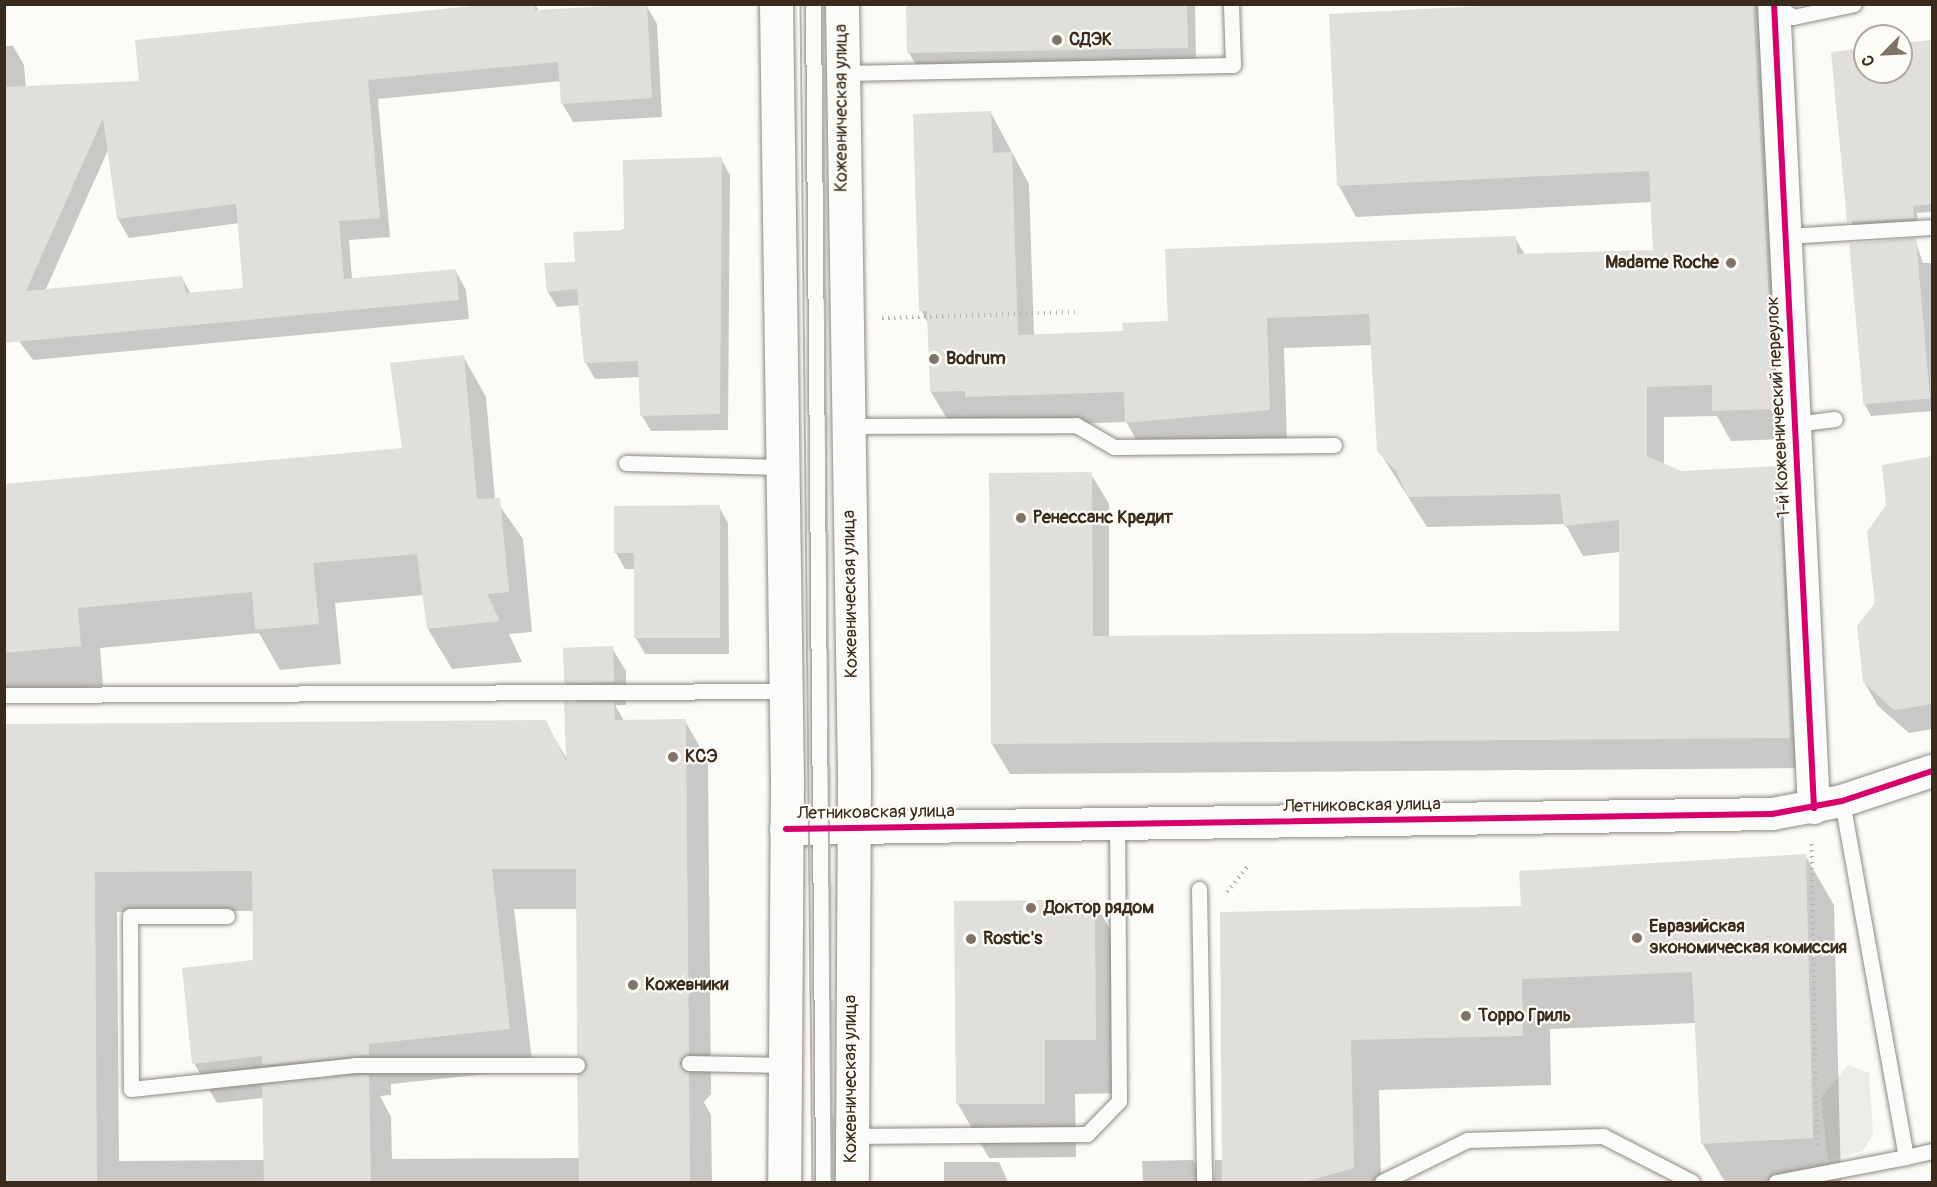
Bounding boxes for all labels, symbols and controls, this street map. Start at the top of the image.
street label: Кожевническая улица [831,24,853,192]
north arrow [1853,24,1913,84]
place label: СДЭК [1069,29,1112,51]
marker: СДЭК [1050,33,1064,47]
text: С [1857,52,1880,69]
place label: Madame Roche [1605,252,1719,274]
marker: Madame Roche [1724,256,1738,270]
street label: 1-й Кожевнический переулок [1762,296,1796,518]
place label: Bodrum [946,348,1006,370]
marker: Bodrum [927,352,941,366]
place label: Ренессанс Кредит [1033,507,1173,529]
street label: Кожевническая улица [839,510,863,678]
marker: Ренессанс Кредит [1014,511,1028,525]
place label: КСЭ [685,746,717,768]
marker: КСЭ [666,750,680,764]
street label: Летниковская улица [1283,794,1441,818]
street label: Летниковская улица [797,801,955,825]
place label: Доктор рядом [1044,897,1154,919]
marker: Доктор рядом [1022,899,1040,917]
place label: Евразийская экономическая комиссия [1649,917,1847,960]
place label: Rostic's [983,928,1042,950]
marker: Евразийская экономическая комиссия [1630,931,1644,945]
marker: Rostic's [964,932,978,946]
place label: Кожевники [645,974,729,996]
marker: Кожевники [626,978,640,992]
street label: Кожевническая улица [840,995,862,1163]
place label: Торро Гриль [1478,1005,1571,1027]
marker: Торро Гриль [1459,1009,1473,1023]

